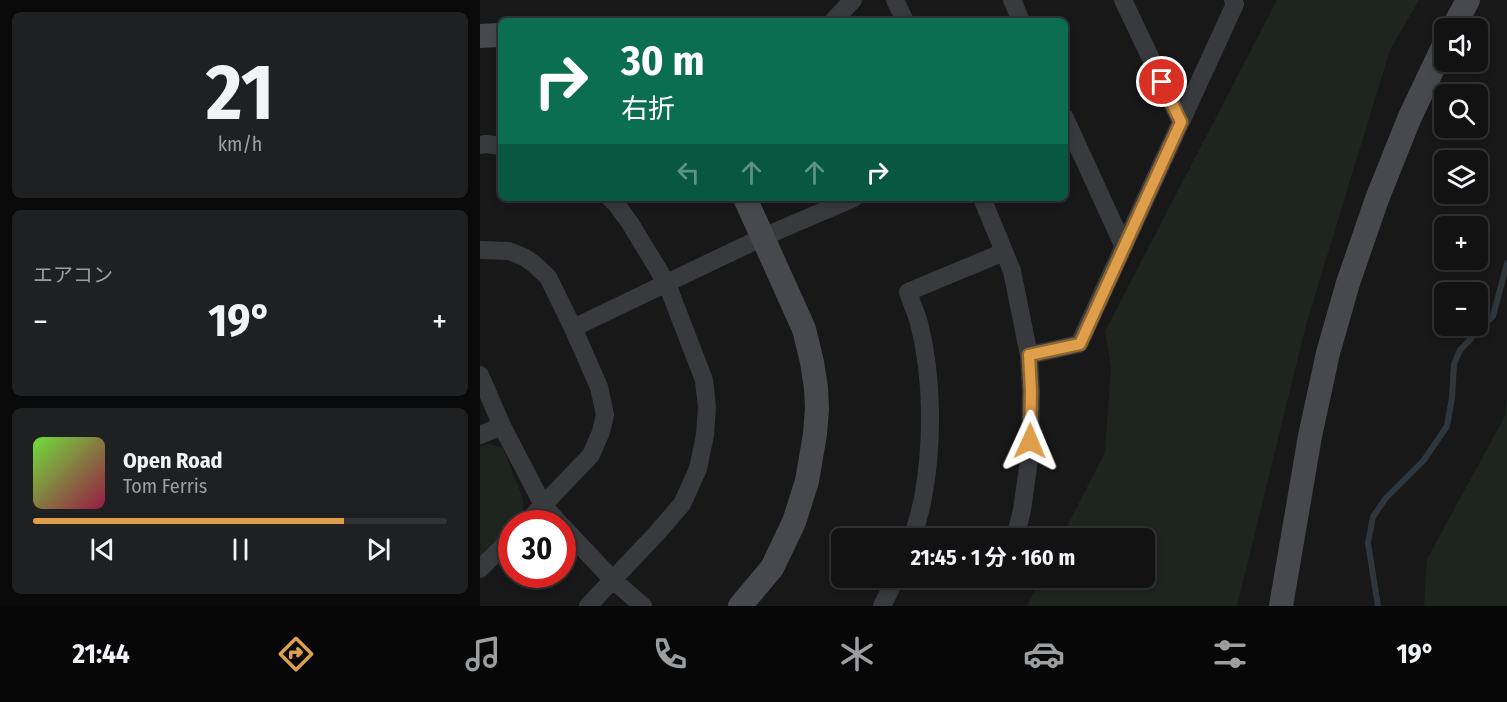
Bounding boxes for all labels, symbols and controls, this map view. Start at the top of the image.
map controls [1434,18,1488,336]
button: sound [1434,18,1488,72]
text: 30 m [621,36,705,86]
icon: right [522,42,600,120]
text: 21 [206,46,274,140]
pin [1136,56,1187,107]
icon: arrive [1145,65,1178,98]
button: search [1434,84,1488,138]
text: 右折 [621,93,675,125]
text: km/h [218,132,262,156]
button: layers [1434,150,1488,204]
icon: left [672,156,705,189]
icon: ahead [735,156,768,189]
icon: ahead [798,156,831,189]
icon: right [861,156,894,189]
button: + [1434,216,1488,270]
text: エアコン [33,263,113,287]
button: − [1434,282,1488,336]
text: 19° [208,294,272,348]
text: − [33,302,48,342]
text: + [432,302,447,342]
position arrow [998,409,1062,473]
text: Open Road [123,447,223,474]
text: Tom Ferris [123,474,207,498]
speed limit sign: 30 [498,510,576,588]
icon: previous [86,533,119,566]
icon: pause [224,533,257,566]
icon: next [362,533,395,566]
text: 21:45 · 1 分 · 160 m [911,544,1075,571]
icon: directions [275,633,317,675]
icon: music [462,633,504,675]
icon: phone [649,633,691,675]
icon: climate [836,633,878,675]
icon: car [1023,633,1065,675]
icon: filters [1209,633,1251,675]
text: 21:44 [72,638,130,670]
text: 19° [1396,638,1434,670]

